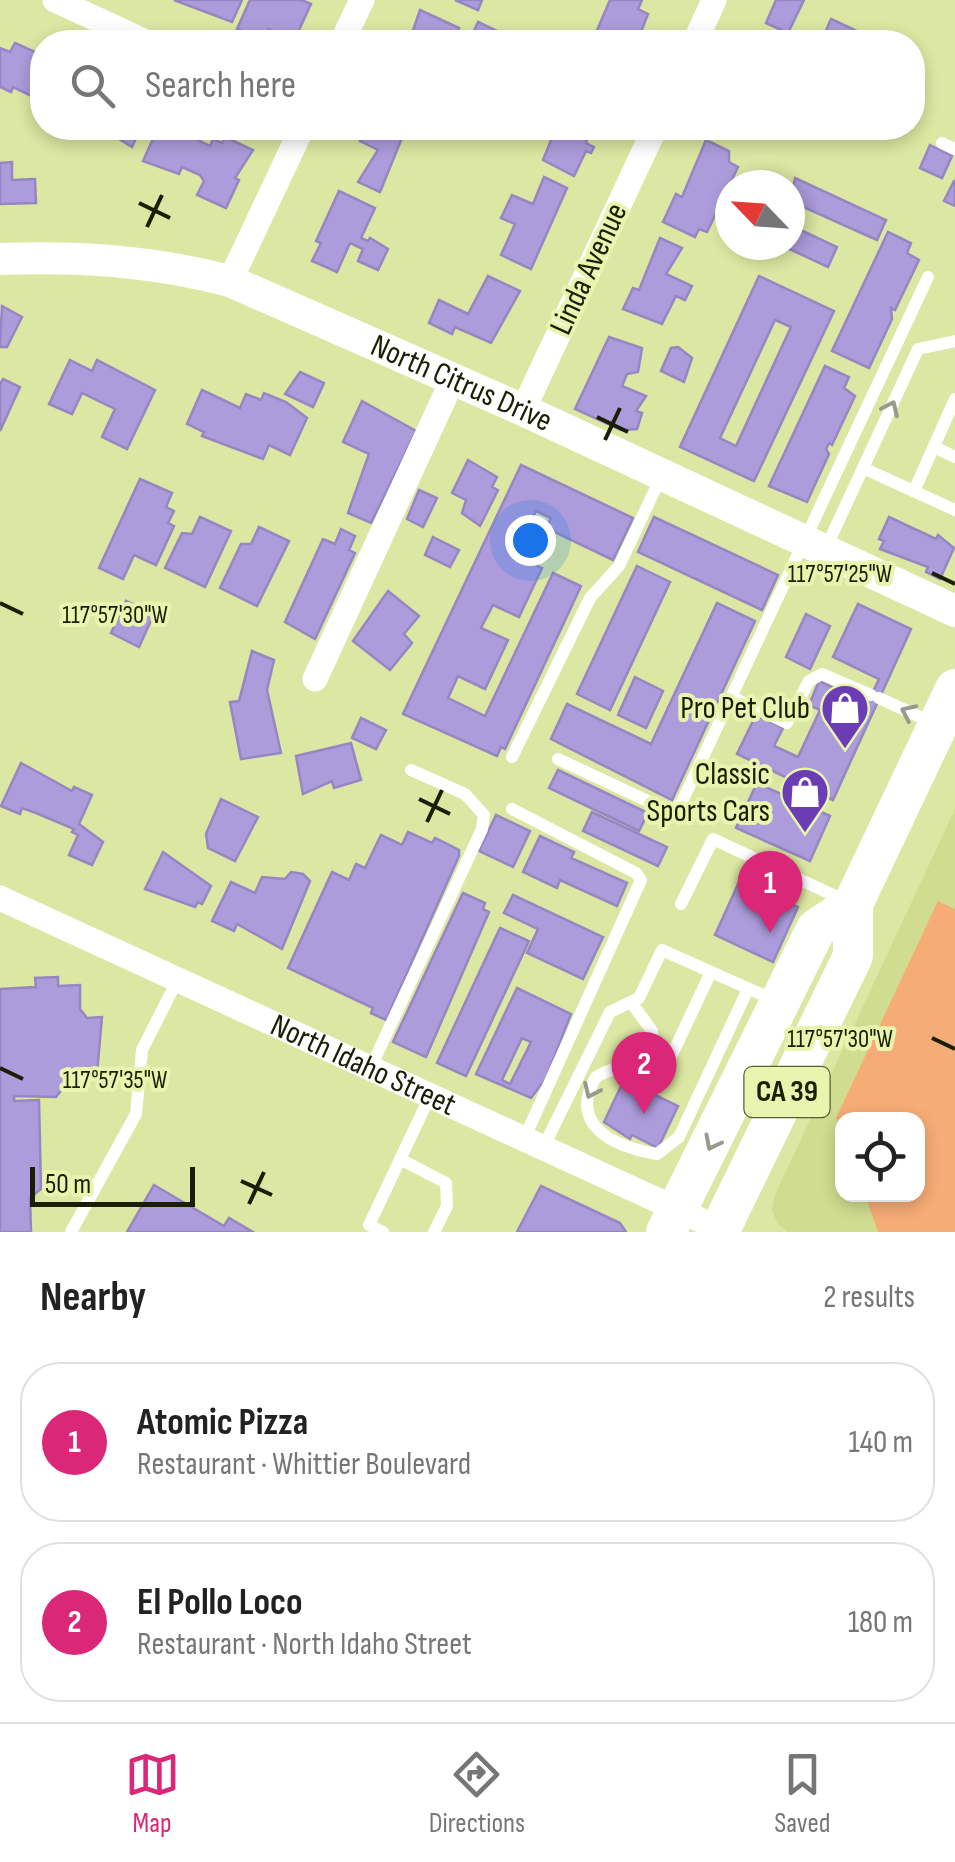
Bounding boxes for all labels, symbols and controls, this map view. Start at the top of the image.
search box [30,30,925,140]
icon: search [65,58,120,113]
text: Search here [145,63,296,108]
north arrow [715,170,805,260]
street label: Linda Avenue [542,197,636,341]
street label: North Citrus Drive [365,326,558,440]
one-way arrow [878,400,898,418]
your location [505,515,556,566]
text: 117°57'25"W [788,559,892,590]
text: 117°57'30"W [62,600,168,631]
shop icon: Pro Pet Club [819,682,871,750]
place label: Pro Pet Club [680,689,810,728]
one-way arrow [900,704,918,724]
place label: Classic Sports Cars [647,755,770,831]
shop icon: Classic Sports Cars [779,766,831,834]
pin: 1 [738,850,802,933]
street label: North Idaho Street [265,1006,462,1124]
text: 117°57'30"W [787,1024,893,1055]
pin: 2 [612,1032,676,1114]
text: 117°57'35"W [63,1065,167,1096]
road number: CA 39 [744,1067,830,1117]
one-way arrow [583,1081,603,1099]
map controls [835,1112,925,1202]
button: locate [835,1112,925,1202]
one-way arrow [705,1132,724,1150]
scale bar [30,1162,195,1206]
text: 50 m [45,1168,91,1201]
text: Nearby [40,1272,146,1323]
text: 2 results [823,1278,915,1317]
text: Atomic Pizza [137,1400,308,1445]
text: 1 [68,1423,81,1462]
text: 140 m [849,1423,913,1462]
text: Restaurant · Whittier Boulevard [137,1445,471,1484]
text: El Pollo Loco [137,1580,303,1625]
text: 2 [67,1603,82,1642]
text: 180 m [848,1603,913,1642]
text: Restaurant · North Idaho Street [137,1625,472,1664]
tab: Map [125,1747,180,1840]
tab: Directions [429,1747,525,1840]
tab: Saved [774,1747,830,1840]

